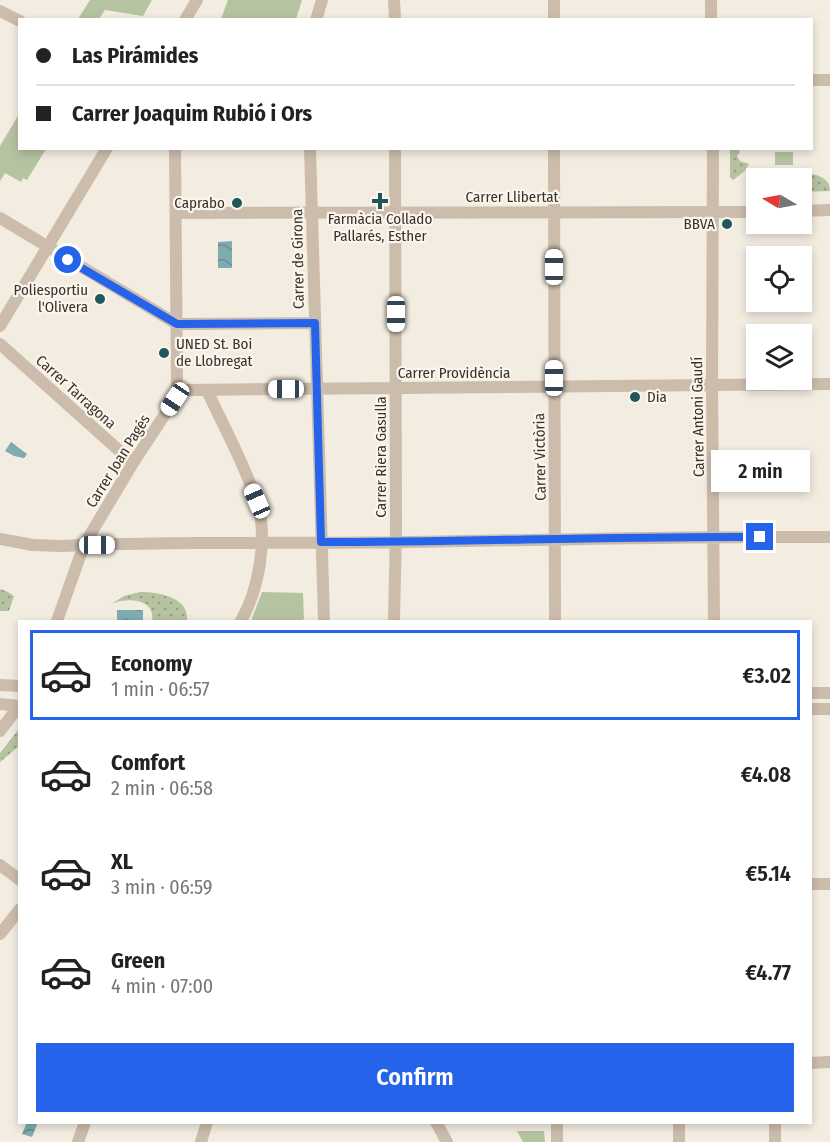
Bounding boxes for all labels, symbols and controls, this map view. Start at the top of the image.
text: Las Pirámides [72,42,198,69]
text: Carrer Joaquim Rubió i Ors [72,100,312,127]
north arrow [746,168,812,234]
map controls [746,168,812,390]
street label: Carrer Llibertat [466,188,559,206]
place label: Caprabo [174,194,225,212]
marker: Farmàcia Collado Pallarés, Esther [373,194,387,208]
marker: Caprabo [230,196,244,210]
street label: Carrer de Girona [288,209,308,309]
place label: Farmàcia Collado Pallarés, Esther [328,210,432,245]
place label: BBVA [683,215,715,233]
marker: BBVA [720,217,734,231]
route start [54,246,81,273]
button: locate [746,246,812,312]
car [545,249,563,285]
place label: Poliesportiu l'Olivera [14,281,88,316]
marker: Poliesportiu l'Olivera [93,292,107,306]
car [387,296,405,332]
button: layers [746,324,812,390]
place label: UNED St. Boi de Llobregat [176,335,253,370]
marker: UNED St. Boi de Llobregat [157,346,171,360]
street label: Carrer Tarragona [32,351,120,433]
street label: Carrer Antoni Gaudí [688,356,708,477]
car [545,360,563,396]
street label: Carrer Providència [398,364,510,382]
car [157,379,193,419]
car [268,380,304,398]
place label: Dia [647,388,667,406]
marker: Dia [628,390,642,404]
street label: Carrer Riera Gasulla [372,396,390,518]
street label: Carrer Joan Pagés [82,411,154,511]
street label: Carrer Victòria [530,413,550,501]
callout: 2 min [710,450,810,492]
text: 2 min [738,459,783,483]
car [241,481,273,521]
route end [746,523,773,550]
car [79,536,115,554]
icon: car [39,648,93,702]
text: Economy [111,650,192,677]
text: €3.02 [743,662,791,689]
text: 1 min · 06:57 [111,677,210,701]
icon: car [39,747,93,801]
text: Comfort [111,749,185,776]
text: €4.08 [741,761,791,788]
text: 2 min · 06:58 [111,776,213,800]
icon: car [39,846,93,900]
text: XL [111,848,133,875]
text: €5.14 [746,860,791,887]
text: 3 min · 06:59 [111,875,213,899]
icon: car [39,945,93,999]
text: Green [111,947,165,974]
text: €4.77 [745,959,791,986]
text: 4 min · 07:00 [111,974,213,998]
button: Confirm [36,1043,794,1112]

